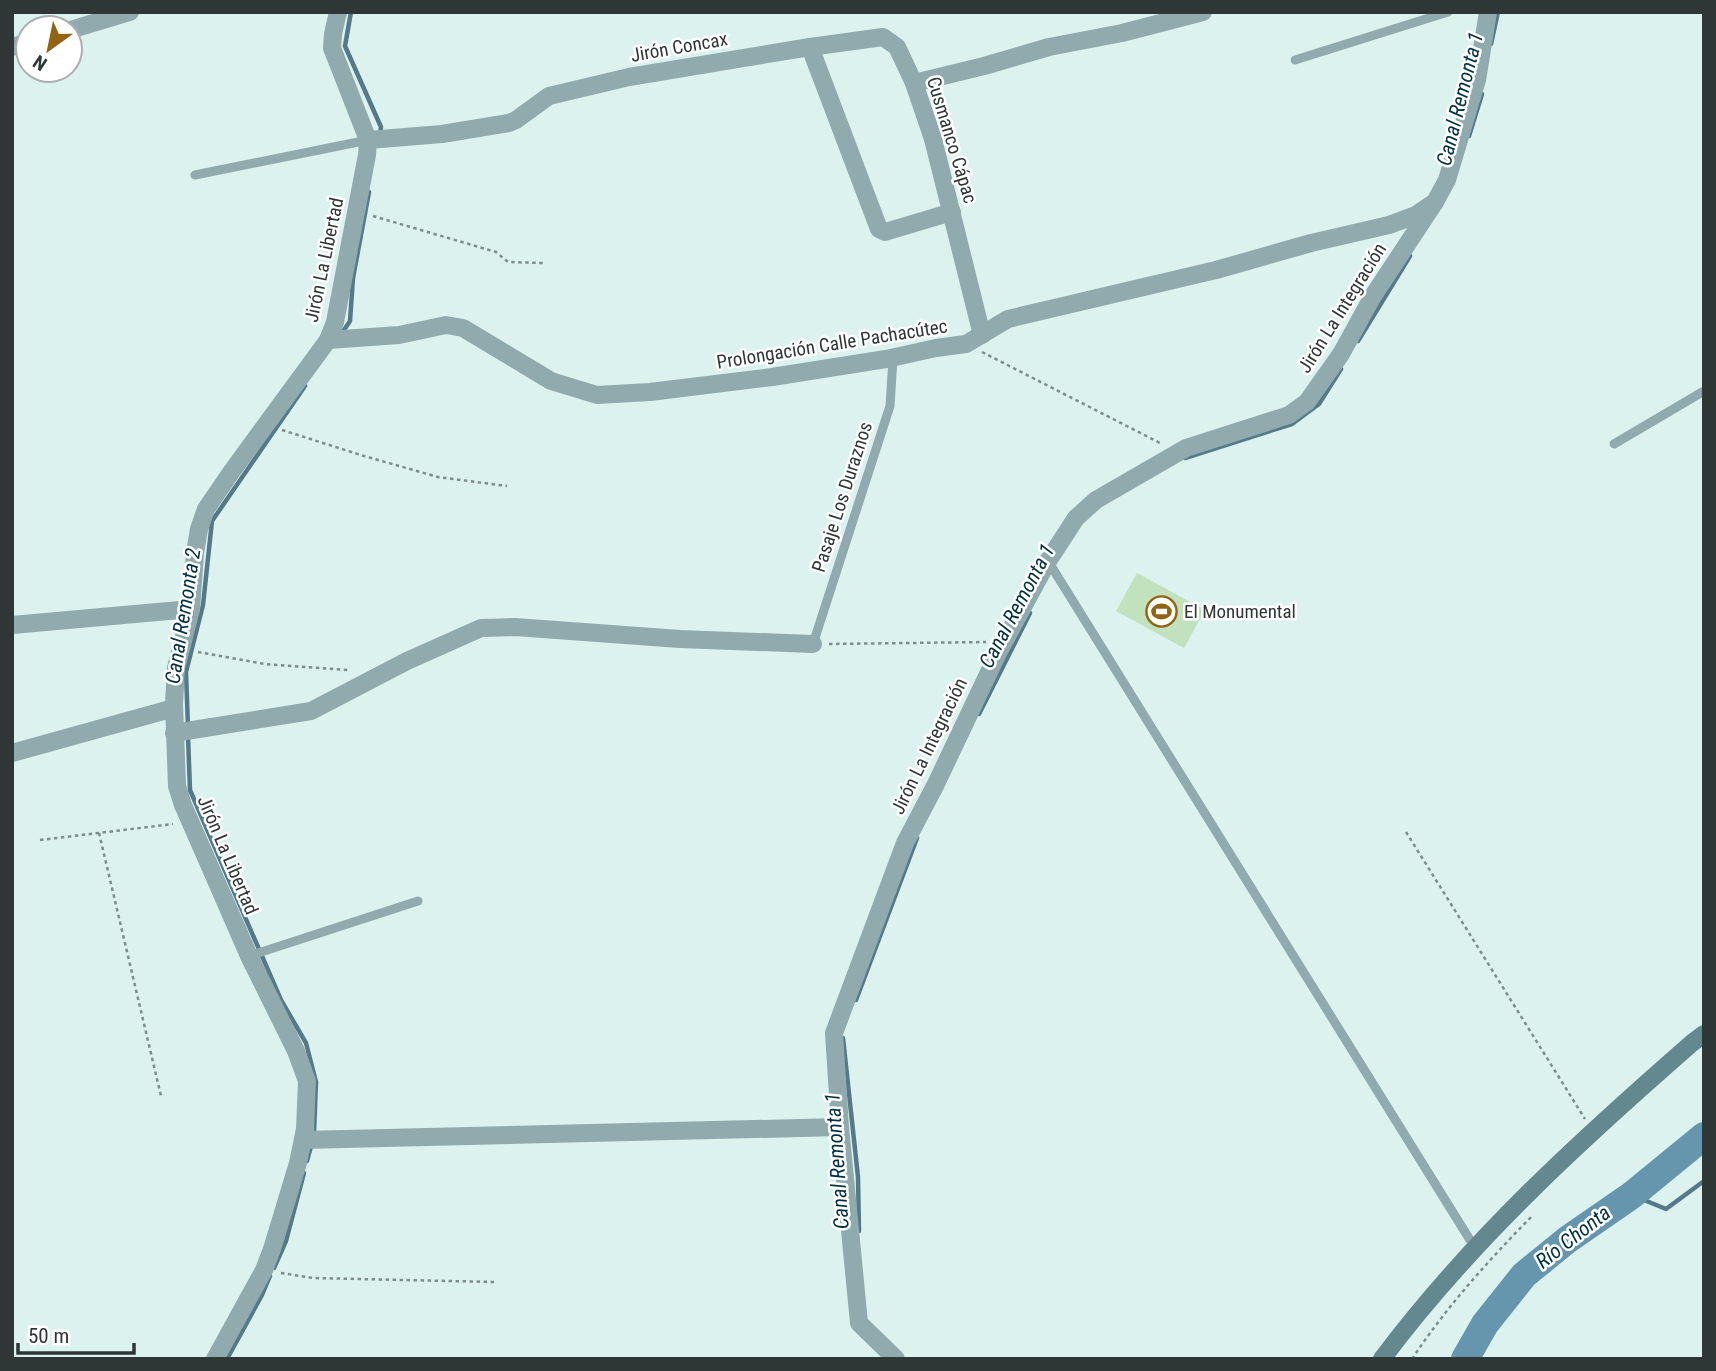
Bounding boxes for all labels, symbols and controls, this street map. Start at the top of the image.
north arrow [14,14,84,84]
street label: Jirón Concax [629,27,729,67]
water label: Canal Remonta 1 [1432,30,1488,168]
text: N [29,50,51,76]
street label: Cusmanco Cápac [922,74,982,206]
street label: Jirón La Libertad [300,196,348,324]
street label: Jirón La Integración [1293,239,1391,377]
street label: Prolongación Calle Pachacútec [715,314,949,374]
street label: Pasaje Los Duraznos [807,419,877,575]
water label: Canal Remonta 1 [974,540,1060,672]
water label: Canal Remonta 2 [160,547,206,685]
sports icon: El Monumental [1144,594,1178,628]
place label: El Monumental [1184,600,1296,623]
street label: Jirón La Integración [886,674,972,818]
street label: Jirón La Libertad [193,792,263,918]
water label: Canal Remonta 1 [820,1092,854,1230]
water label: Río Chonta [1531,1200,1615,1274]
scale bar [18,1312,133,1356]
text: 50 m [28,1324,69,1348]

